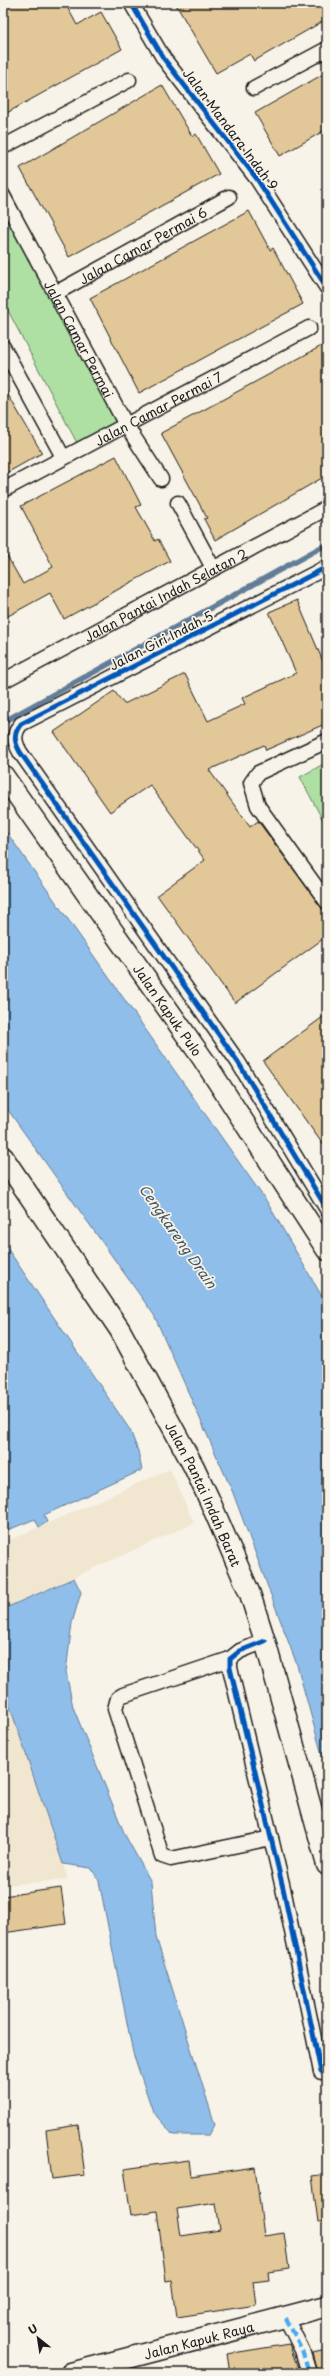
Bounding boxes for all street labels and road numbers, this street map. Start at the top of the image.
street label: Jalan Mandara Indah 9 [179,64,283,194]
street label: Jalan Camar Permai 6 [75,202,210,288]
street label: Jalan Camar Permai [40,277,119,401]
street label: Jalan Camar Permai 7 [91,366,226,450]
street label: Jalan Pantai Indah Selatan 2 [80,543,250,646]
street label: Jalan Giri Indah 5 [106,606,216,674]
street label: Jalan Kapuk Pulo [129,960,207,1059]
street label: Jalan Pantai Indah Barat [161,1418,246,1569]
street label: Jalan Kapuk Raya [142,2316,257,2363]

